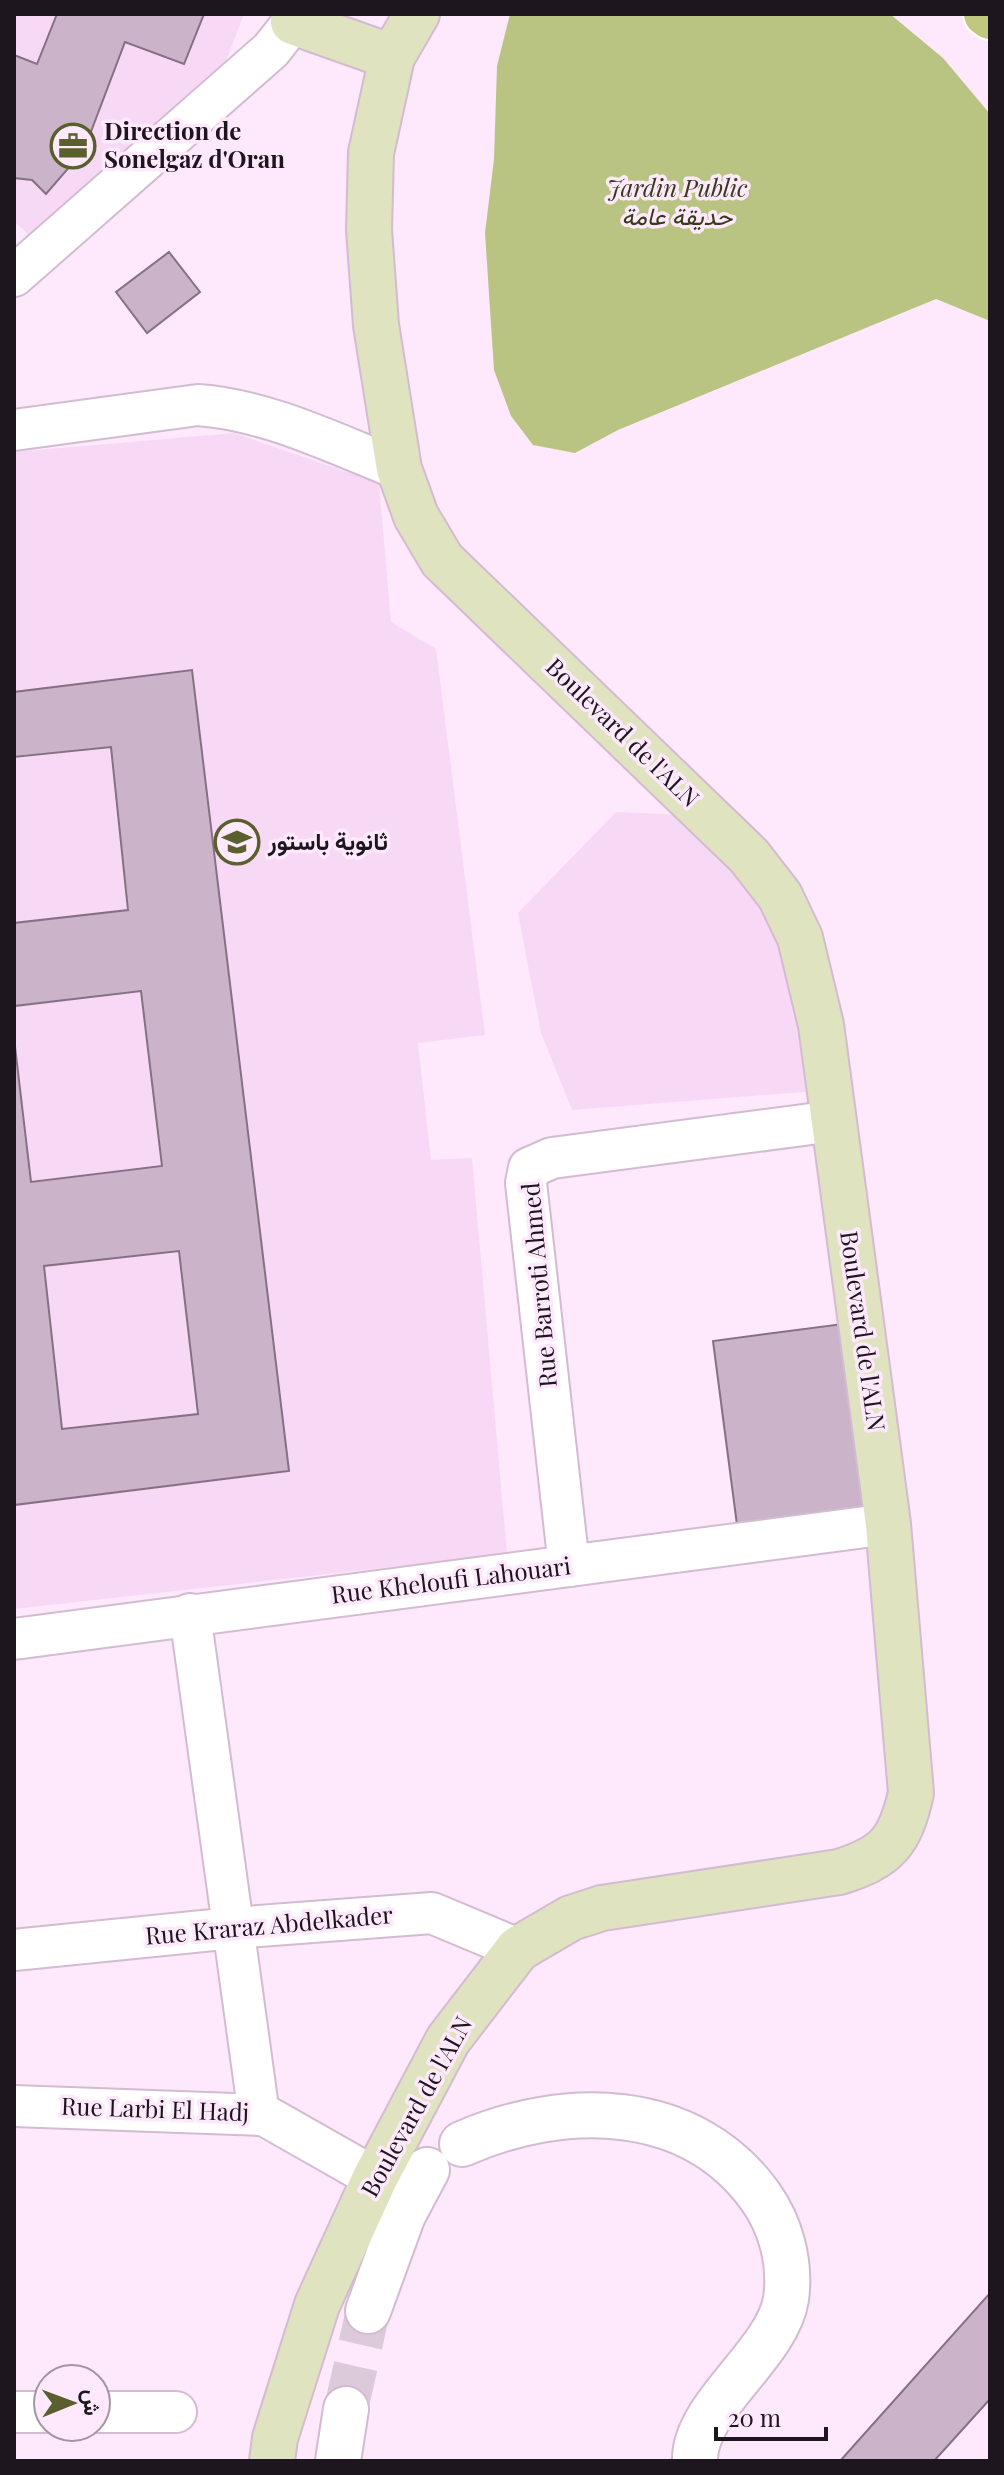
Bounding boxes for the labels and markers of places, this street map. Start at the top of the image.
place label: Direction de Sonelgaz d'Oran [104,114,285,174]
office icon: Direction de Sonelgaz d'Oran [49,122,97,170]
school or university icon: ثانوية باستور [213,818,261,866]
place label: ثانوية باستور [267,824,388,857]

